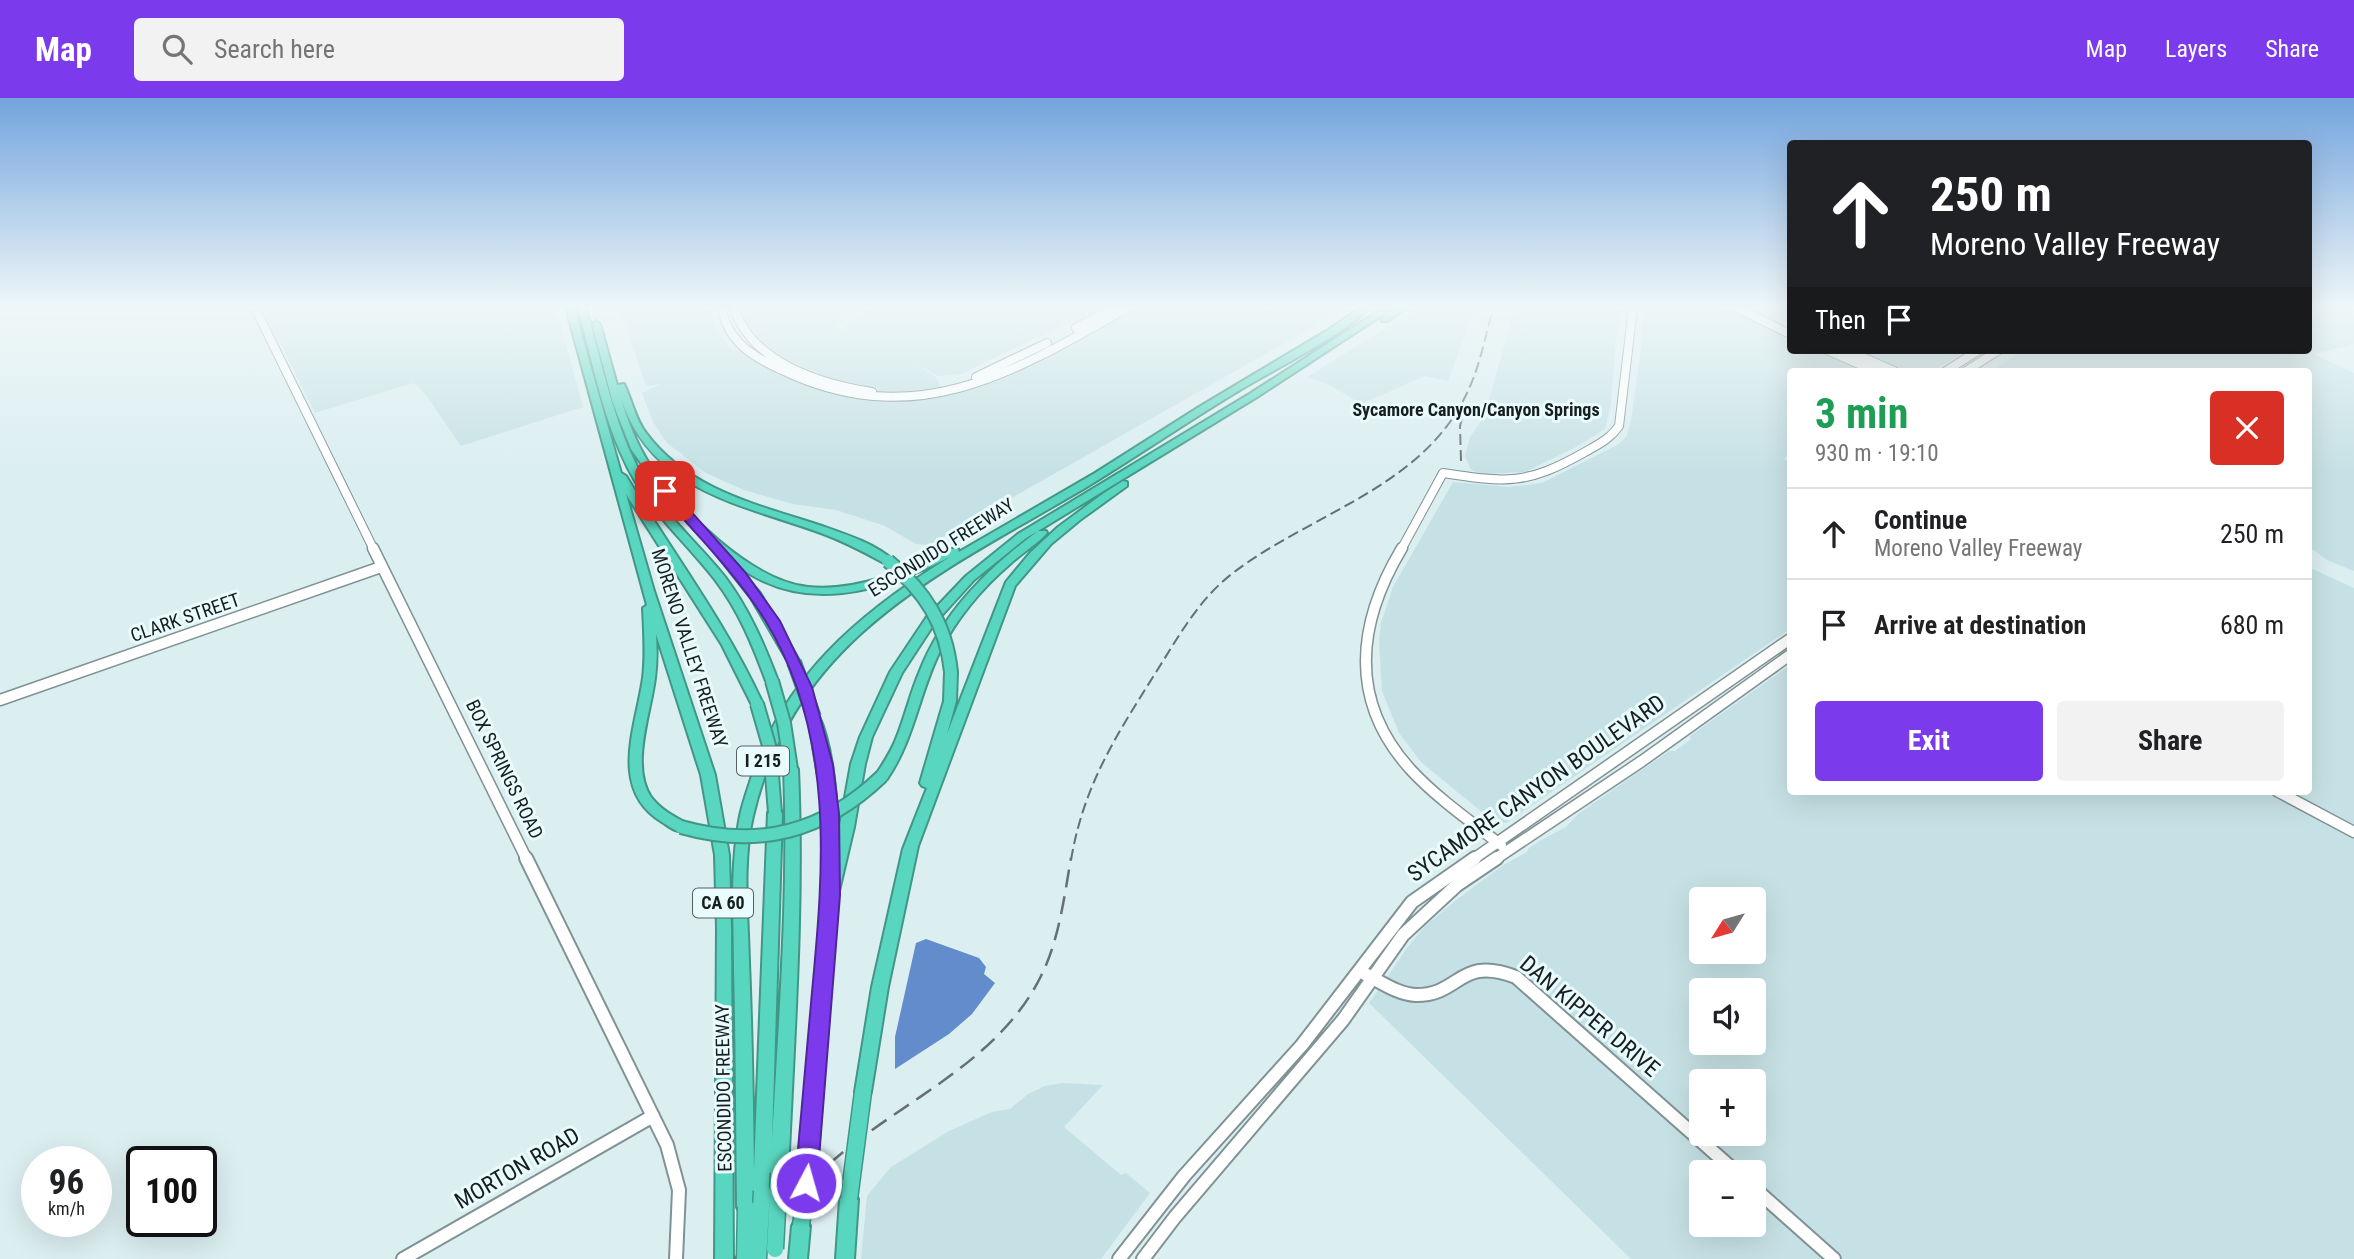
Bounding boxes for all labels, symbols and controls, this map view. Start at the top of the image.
search box [134,18,624,81]
text: Map [35,30,92,69]
icon: search [158,30,196,68]
text: Search here [214,34,335,64]
text: Map [2086,35,2127,63]
text: Layers [2165,35,2227,63]
text: Share [2265,35,2319,63]
text: 250 m [1930,166,2052,223]
icon: ahead [1815,168,1906,259]
text: Moreno Valley Freeway [1930,225,2220,263]
icon: arrive [1880,301,1918,339]
text: Then [1815,305,1866,335]
text: 3 min [1815,389,1908,438]
button: close [2210,391,2284,465]
district label: Sycamore Canyon/Canyon Springs [1352,399,1600,420]
text: 930 m · 19:10 [1815,440,1939,467]
pin [635,461,695,521]
icon: arrive [646,472,684,510]
street label: ESCONDIDO FREEWAY [864,493,1018,602]
text: Continue [1874,505,1967,535]
icon: ahead [1815,515,1853,553]
text: 250 m [2220,519,2284,549]
text: Moreno Valley Freeway [1874,535,2082,562]
street label: MORENO VALLEY FREEWAY [646,546,733,751]
street label: CLARK STREET [127,588,243,647]
icon: arrive [1815,606,1853,644]
text: Arrive at destination [1874,610,2086,640]
text: 680 m [2220,610,2284,640]
street label: SYCAMORE CANYON BOULEVARD [1402,689,1670,888]
street label: BOX SPRINGS ROAD [461,696,548,843]
button: Exit [1815,701,2043,781]
button: Share [2057,701,2284,781]
road number: I 215 [737,746,789,776]
north arrow [1689,887,1766,964]
map controls [1689,887,1766,1237]
road number: CA 60 [693,888,753,918]
street label: DAN KIPPER DRIVE [1514,950,1665,1083]
button: sound [1689,978,1766,1055]
street label: ESCONDIDO FREEWAY [711,1004,736,1172]
button: + [1689,1069,1766,1146]
street label: MORTON ROAD [450,1122,584,1215]
speed limit sign: 100 [126,1146,217,1237]
position arrow [769,1146,843,1220]
button: − [1689,1160,1766,1237]
text: 96 [49,1162,84,1203]
text: km/h [48,1198,85,1219]

